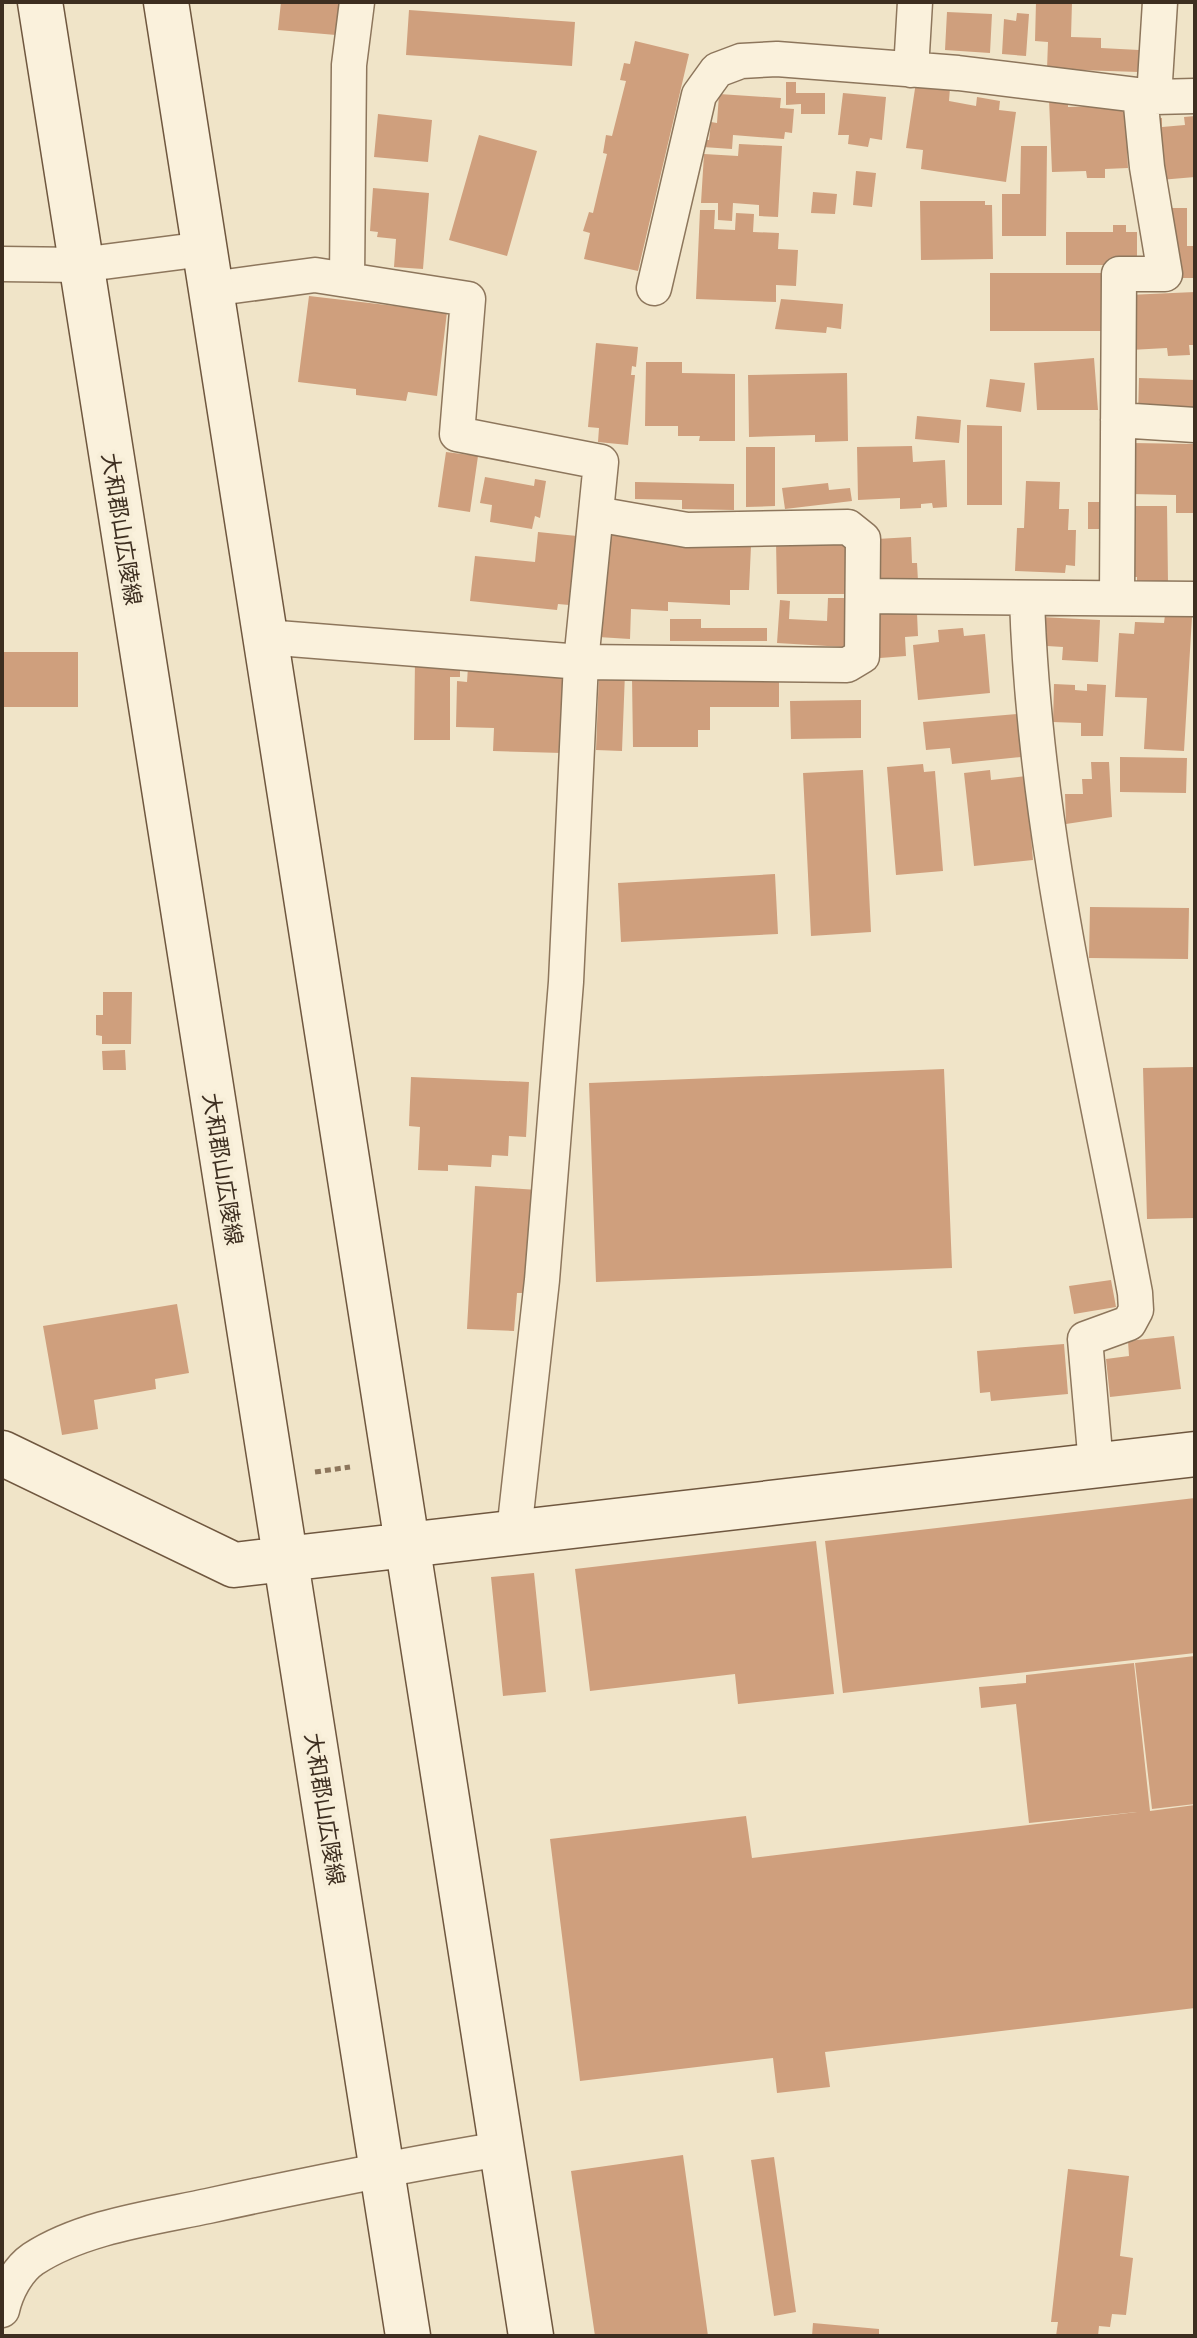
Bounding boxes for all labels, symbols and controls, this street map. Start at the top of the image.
street label: 大和郡山広陵線 [96,451,149,607]
street label: 大和郡山広陵線 [197,1091,250,1247]
street label: 大和郡山広陵線 [299,1731,352,1887]

